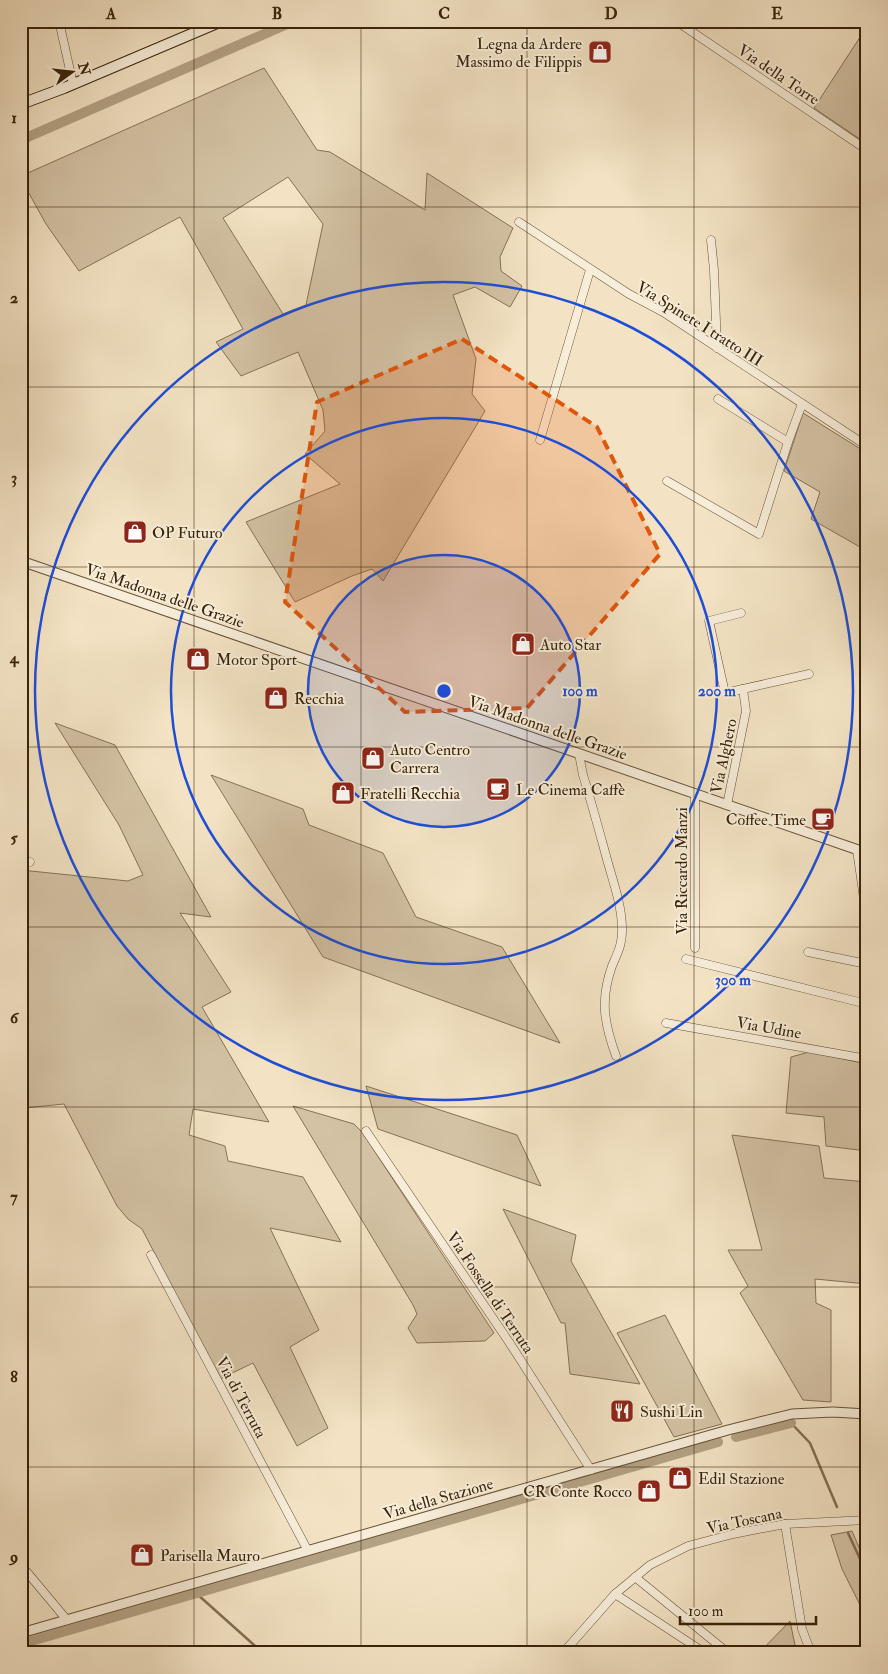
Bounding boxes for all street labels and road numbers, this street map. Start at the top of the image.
street label: Via della Torre [734,40,823,110]
street label: Via Spinete I tratto III [632,277,766,372]
street label: Via Madonna delle Grazie [83,559,247,633]
street label: Via Madonna delle Grazie [466,691,630,765]
street label: Via Alghero [706,717,742,796]
street label: Via Riccardo Manzi [672,807,692,935]
street label: Via Udine [735,1012,803,1044]
street label: Via Fossella di Terruta [442,1228,539,1358]
street label: Via di Terruta [211,1353,271,1442]
street label: Via della Stazione [381,1474,496,1524]
street label: Via Toscana [705,1503,784,1539]

